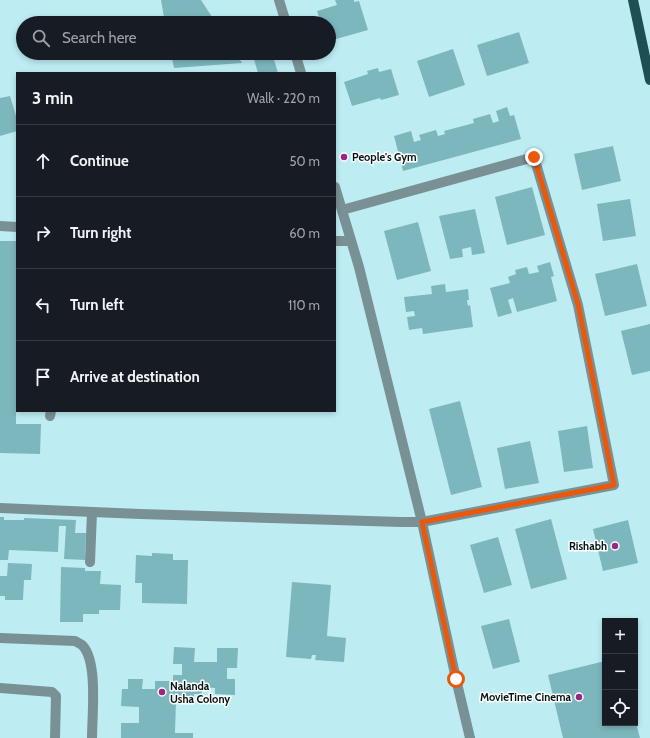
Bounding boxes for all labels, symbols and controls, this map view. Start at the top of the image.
search box [16,16,336,60]
icon: search [30,27,52,49]
text: Search here [62,29,137,47]
text: 3 min [32,88,73,108]
text: Walk · 220 m [247,90,320,106]
route end [525,148,543,166]
icon: ahead [32,150,54,172]
place label: People's Gym [352,150,417,164]
text: Continue [70,152,129,170]
marker: People's Gym [339,152,349,162]
text: 50 m [290,153,320,169]
icon: right [32,222,54,244]
text: Turn right [70,224,131,242]
text: 60 m [289,225,320,241]
icon: left [32,294,54,316]
text: Turn left [70,296,124,314]
text: 110 m [288,297,320,313]
icon: arrive [32,366,54,388]
text: Arrive at destination [70,368,200,386]
place label: Rishabh [569,539,607,553]
marker: Rishabh [610,541,620,551]
map controls [602,618,638,726]
button: + [602,618,638,654]
button: − [602,654,638,690]
route start [447,670,465,688]
place label: Nalanda Usha Colony [170,679,230,706]
marker: Nalanda Usha Colony [157,687,167,697]
place label: MovieTime Cinema [480,690,572,704]
button: locate [602,690,638,726]
marker: MovieTime Cinema [574,692,584,702]

